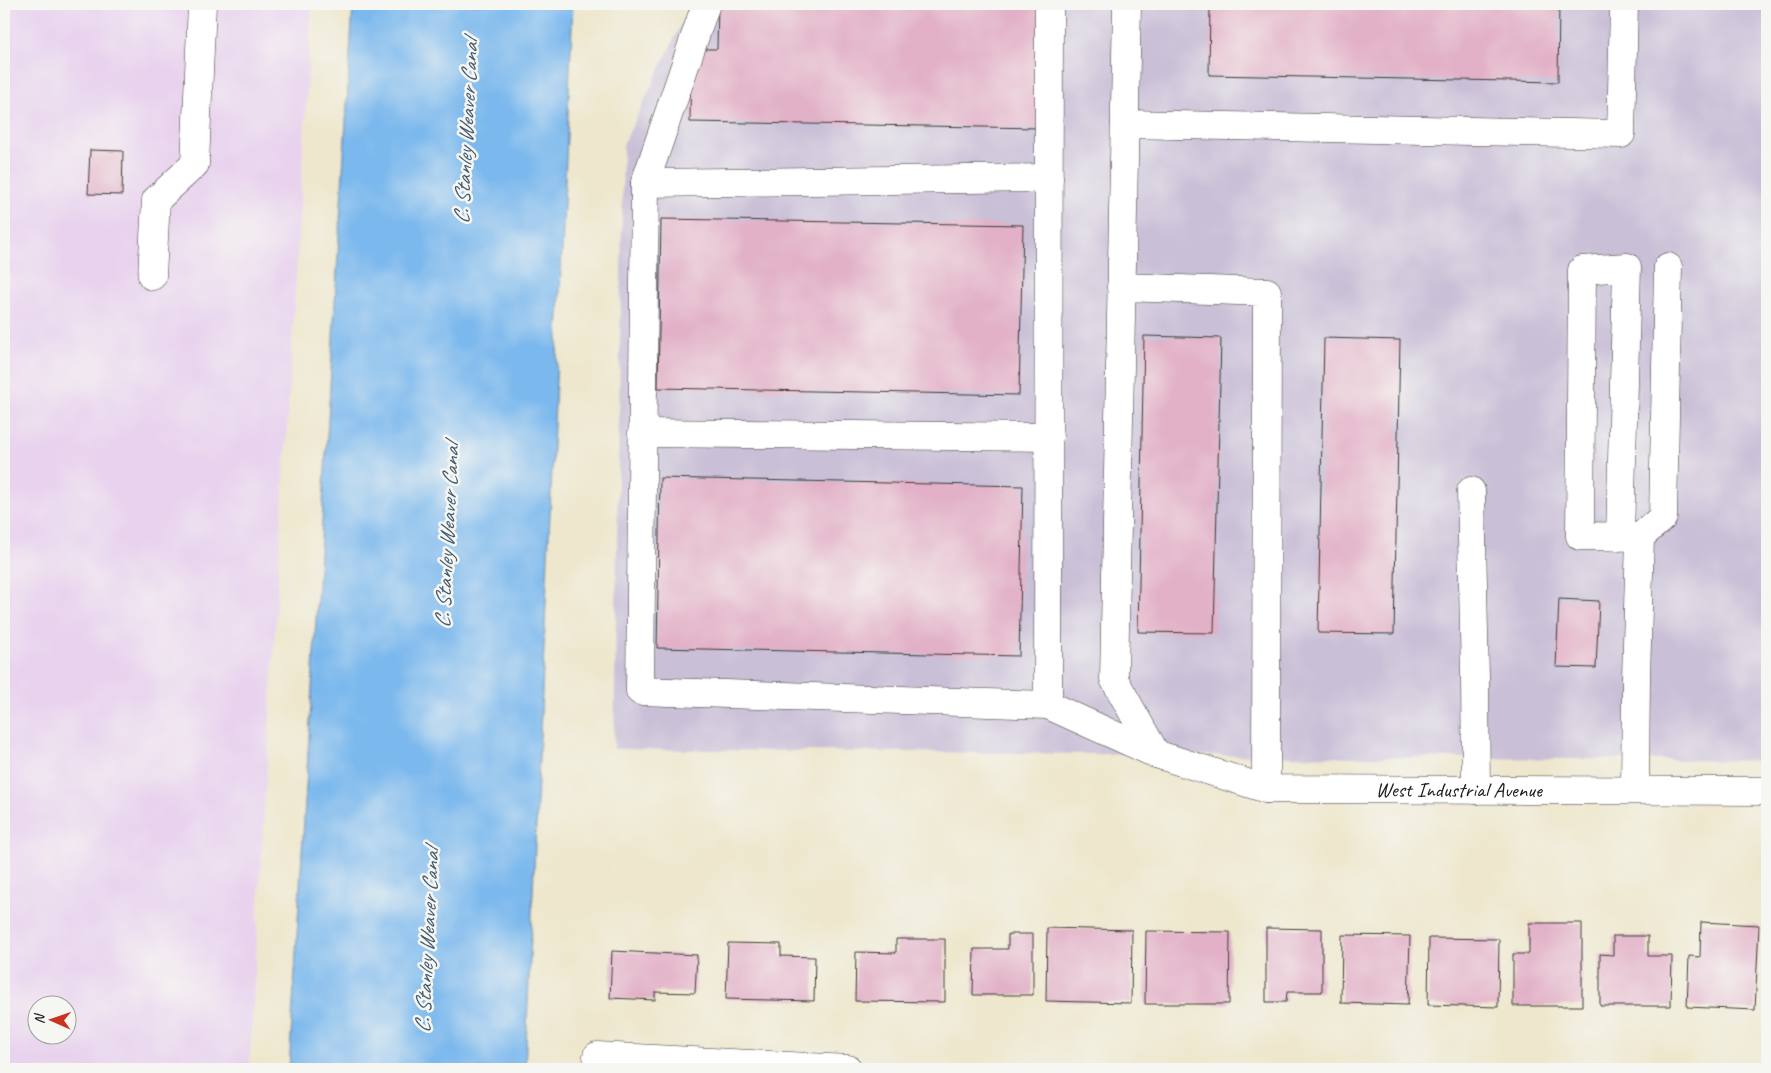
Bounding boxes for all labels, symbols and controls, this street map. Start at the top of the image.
water label: C. Stanley Weaver Canal [447,32,485,225]
water label: C. Stanley Weaver Canal [428,436,466,629]
street label: West Industrial Avenue [1375,776,1543,803]
water label: C. Stanley Weaver Canal [408,841,446,1034]
north arrow [28,996,78,1046]
text: N [31,1013,48,1024]

